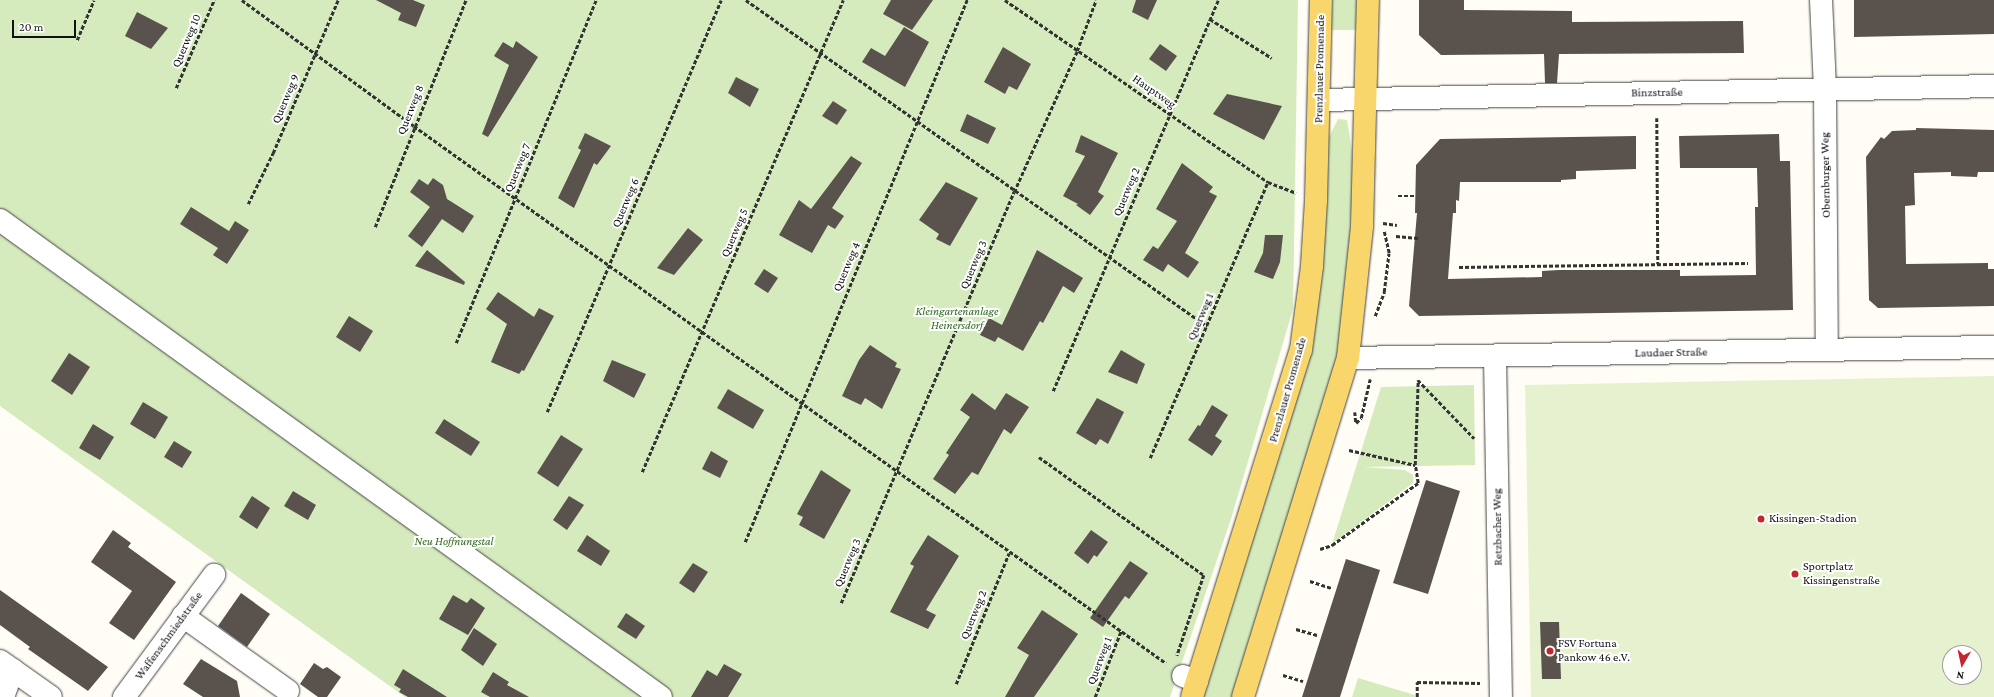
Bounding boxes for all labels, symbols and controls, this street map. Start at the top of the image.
scale bar [14,12,78,38]
street label: Querweg 10 [169,12,205,70]
street label: Prenzlauer Promenade [1312,15,1328,123]
text: 20 m [19,20,43,34]
street label: Querweg 9 [269,72,303,126]
street label: Hauptweg [1129,72,1179,112]
street label: Querweg 8 [394,83,428,137]
street label: Binzstraße [1631,85,1683,101]
street label: Obernburger Weg [1818,132,1834,218]
street label: Querweg 7 [502,141,534,195]
street label: Querweg 2 [1110,165,1144,219]
street label: Querweg 6 [609,176,643,230]
street label: Querweg 5 [718,206,752,260]
street label: Querweg 3 [957,238,991,292]
street label: Querweg 4 [830,240,864,294]
street label: Querweg 1 [1185,291,1217,343]
park label: Kleingartenanlage Heinersdorf [915,305,999,333]
street label: Prenzlauer Promenade [1266,336,1310,444]
street label: Laudaer Straße [1635,345,1707,361]
street label: Retzbacher Weg [1490,488,1506,566]
place label: Kissingen-Stadion [1769,512,1857,526]
marker: Kissingen-Stadion [1756,514,1766,524]
park label: Neu Hoffnungstal [414,535,494,549]
street label: Querweg 3 [831,536,865,590]
place label: Sportplatz Kissingenstraße [1803,560,1880,588]
marker: Sportplatz Kissingenstraße [1790,569,1800,579]
street label: Querweg 2 [958,588,990,642]
street label: Waffenschmiedstraße [132,589,206,683]
street label: Querweg 1 [1084,635,1116,687]
place label: FSV Fortuna Pankow 46 e.V. [1558,637,1630,665]
north arrow [1942,645,1982,685]
marker: FSV Fortuna Pankow 46 e.V. [1545,646,1555,656]
text: N [1956,669,1965,682]

